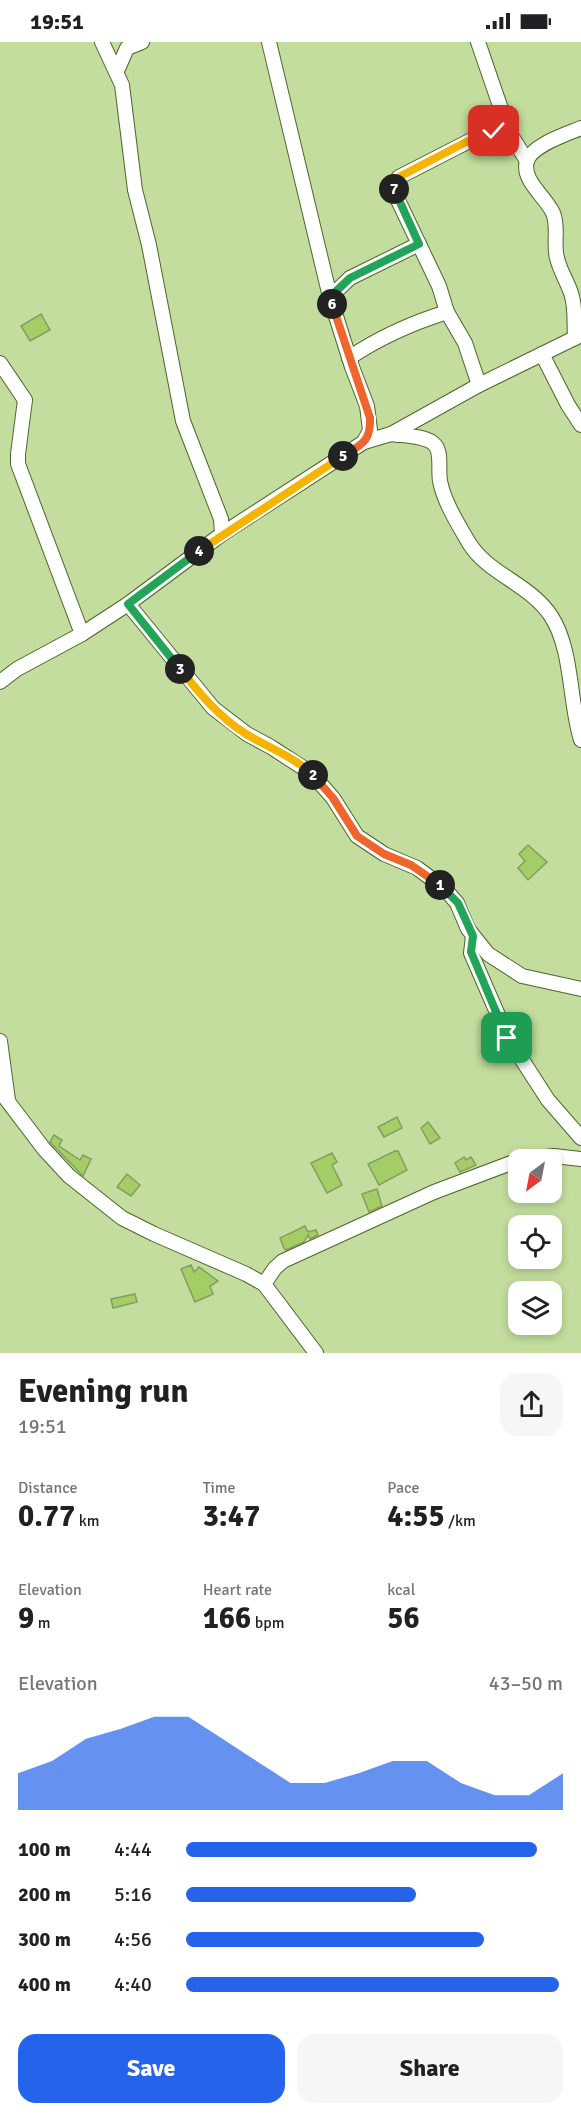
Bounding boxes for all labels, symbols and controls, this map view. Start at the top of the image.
text: 19:51 [30,8,84,35]
pin [468,105,519,156]
icon: check [477,114,510,147]
pin: 7 [379,174,409,204]
text: 7 [390,179,398,199]
pin: 6 [317,289,347,319]
text: 6 [328,294,336,314]
pin: 5 [328,441,358,471]
text: 5 [339,446,347,466]
pin: 4 [184,536,214,566]
text: 4 [195,541,203,561]
pin: 3 [165,654,195,684]
text: 3 [176,659,184,679]
pin: 2 [298,760,328,790]
text: 2 [309,765,317,785]
pin: 1 [425,870,455,900]
text: 1 [436,875,444,895]
pin [481,1012,532,1063]
icon: arrive [490,1021,523,1054]
north arrow [508,1149,562,1203]
map controls [508,1149,562,1335]
button: locate [508,1215,562,1269]
button: layers [508,1281,562,1335]
text: Evening run [18,1371,188,1412]
button: share [500,1373,563,1436]
text: 19:51 [18,1414,67,1439]
text: Distance [18,1478,78,1498]
text: Time [203,1478,236,1498]
text: Pace [387,1478,420,1498]
text: 0.77 [18,1498,75,1535]
text: 3:47 [203,1498,260,1535]
text: 4:55 [387,1498,445,1535]
text: km [75,1511,100,1531]
text: /km [445,1511,476,1531]
text: Elevation [18,1580,82,1600]
text: Heart rate [203,1580,272,1600]
text: kcal [387,1580,415,1600]
text: 9 [18,1600,34,1637]
text: 166 [203,1600,251,1637]
text: 56 [387,1600,420,1637]
text: m [34,1613,50,1633]
text: bpm [251,1613,284,1633]
text: Elevation [18,1671,98,1696]
text: 43–50 m [489,1671,563,1696]
text: 100 m [18,1837,71,1862]
text: 4:44 [114,1837,152,1862]
text: 200 m [18,1882,71,1907]
text: 5:16 [114,1882,152,1907]
text: 300 m [18,1927,71,1952]
text: 4:56 [114,1927,152,1952]
text: 400 m [18,1972,71,1997]
text: 4:40 [114,1972,152,1997]
button: Save [18,2034,285,2103]
button: Share [297,2034,563,2103]

